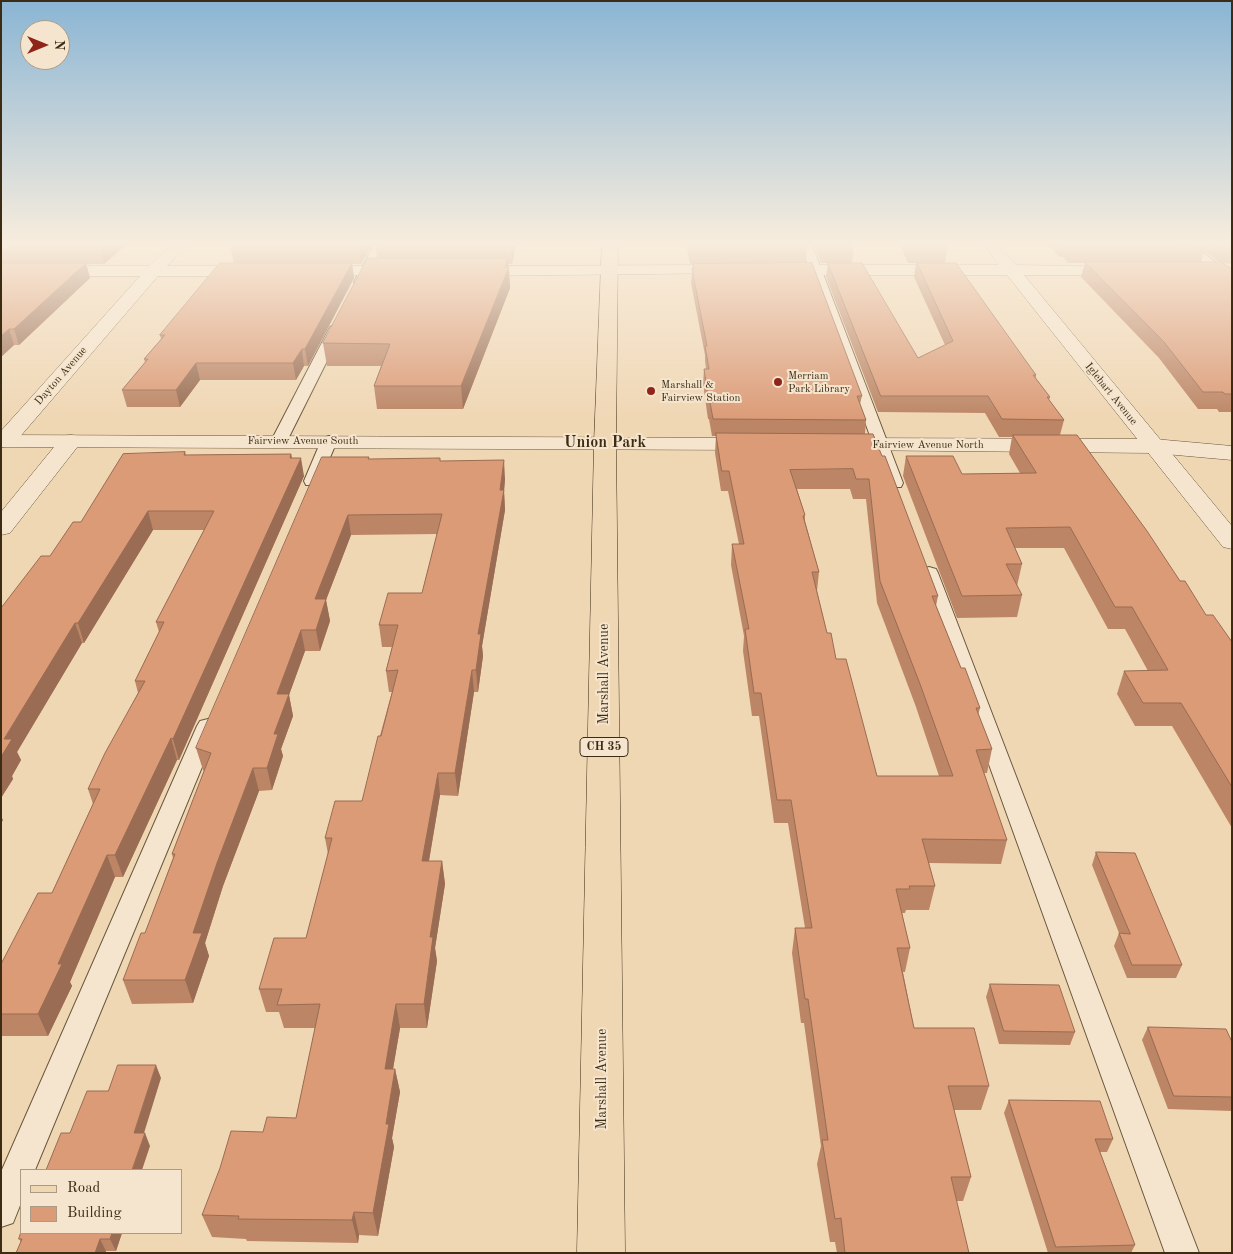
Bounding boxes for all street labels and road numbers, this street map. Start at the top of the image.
street label: Dayton Avenue [32,344,90,408]
street label: Iglehart Avenue [1082,360,1140,428]
street label: Fairview Avenue South [247,434,359,448]
street label: Fairview Avenue North [872,438,984,452]
street label: Marshall Avenue [596,624,612,724]
road number: CH 35 [580,738,628,756]
street label: Marshall Avenue [594,1029,610,1129]

